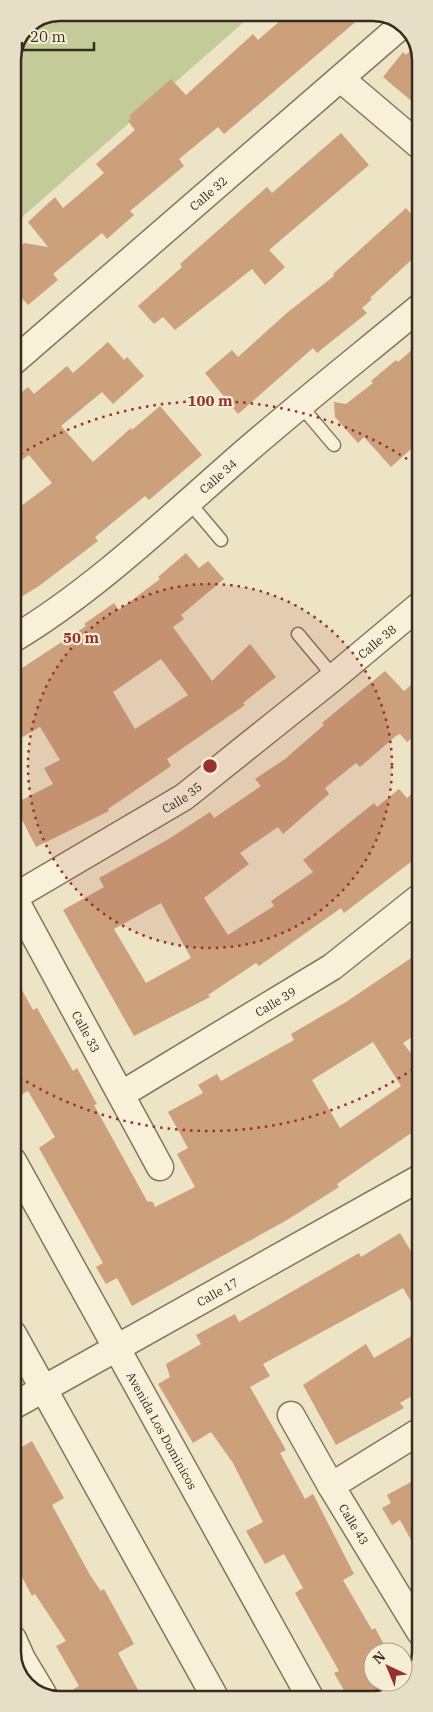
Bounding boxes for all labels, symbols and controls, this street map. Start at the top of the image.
scale bar [22,20,95,52]
text: 20 m [30,27,66,46]
street label: Calle 32 [186,173,230,213]
text: 100 m [187,391,233,410]
street label: Calle 34 [196,456,240,496]
street label: Calle 38 [355,621,399,661]
text: 50 m [63,628,99,647]
centre of rings [201,757,219,775]
street label: Calle 35 [159,778,205,816]
street label: Calle 39 [252,983,298,1019]
street label: Calle 33 [69,1008,104,1055]
street label: Calle 17 [194,1274,240,1309]
street label: Avenida Los Dominicos [124,1369,201,1492]
street label: Calle 43 [336,1501,372,1547]
north arrow [363,1642,413,1692]
text: N [369,1647,389,1668]

